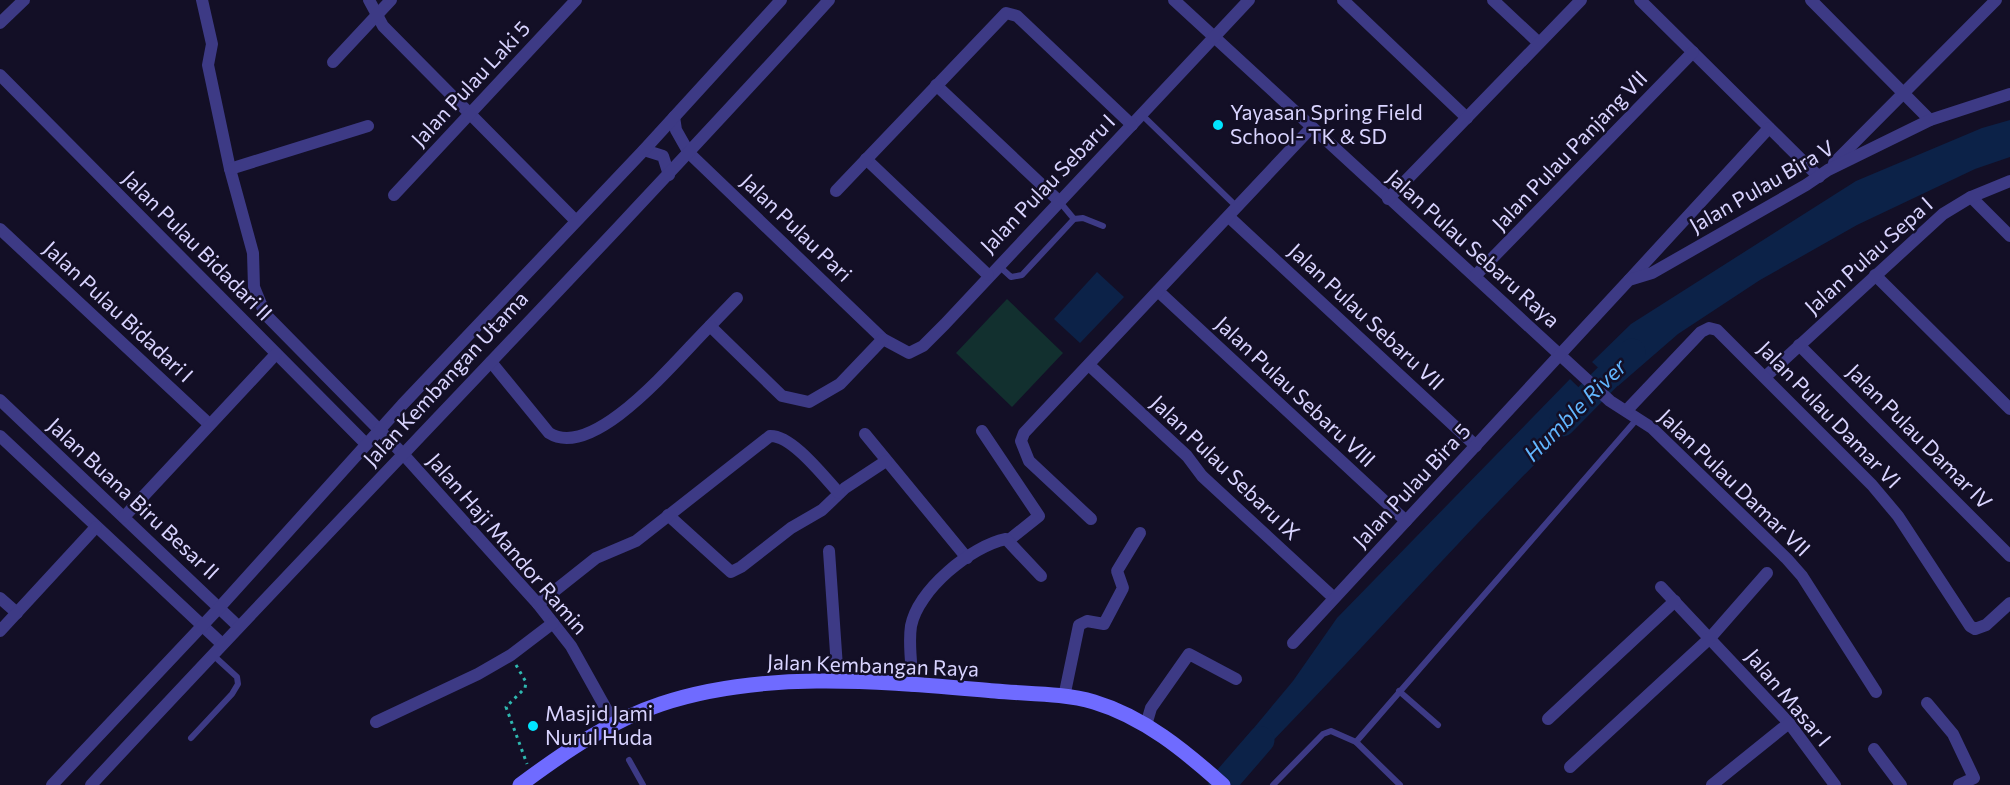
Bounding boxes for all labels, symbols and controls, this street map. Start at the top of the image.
street label: Jalan Pulau Laki 5 [405,15,534,151]
street label: Jalan Pulau Panjang VII [1486,65,1652,235]
place label: Yayasan Spring Field School- TK & SD [1230,99,1423,148]
street label: Jalan Pulau Sebaru I [974,108,1120,258]
marker: Yayasan Spring Field School- TK & SD [1211,118,1225,132]
street label: Jalan Pulau Bira V [1684,134,1838,237]
street label: Jalan Pulau Sebaru Raya [1382,164,1566,332]
street label: Jalan Pulau Bidadari II [117,166,277,326]
street label: Jalan Pulau Pari [736,168,858,286]
street label: Jalan Pulau Sepa I [1799,191,1937,319]
street label: Jalan Pulau Bidadari I [38,236,198,388]
street label: Jalan Pulau Sebaru VII [1284,237,1450,394]
street label: Jalan Kembangan Utama [357,285,533,471]
street label: Jalan Pulau Sebaru VIII [1211,310,1381,471]
street label: Jalan Pulau Damar VI [1753,335,1907,493]
water label: Humble River [1518,352,1633,467]
street label: Jalan Pulau Damar IV [1842,358,1998,514]
street label: Jalan Pulau Sebaru IX [1146,389,1306,545]
street label: Jalan Pulau Damar VII [1654,403,1816,561]
street label: Jalan Buana Biru Besar II [43,412,225,584]
street label: Jalan Pulau Bira 5 [1347,418,1475,552]
street label: Jalan Haji Mandor Ramin [423,447,594,639]
street label: Jalan Masar I [1741,643,1837,751]
street label: Jalan Kembangan Raya [767,648,980,681]
place label: Masjid Jami Nurul Huda [545,700,653,749]
marker: Masjid Jami Nurul Huda [526,719,540,733]

